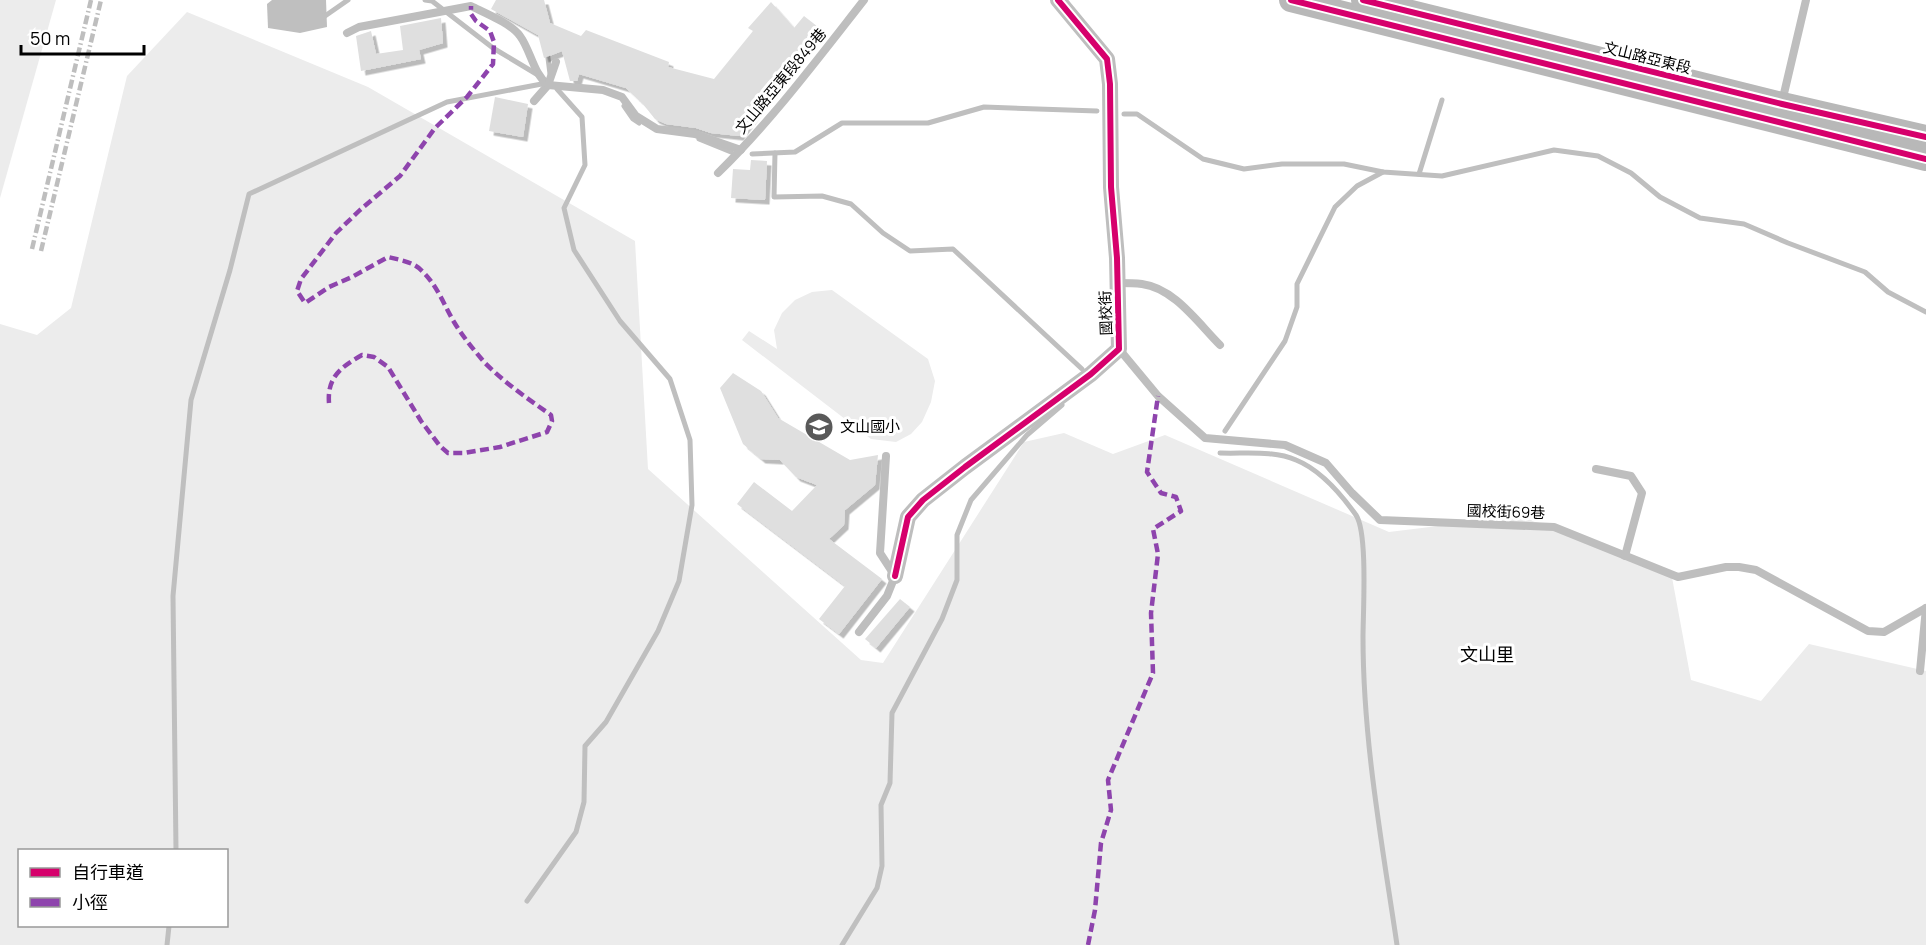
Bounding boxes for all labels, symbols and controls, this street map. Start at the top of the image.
scale bar [21,18,144,56]
street label: 文山路亞東段849巷 [730,23,831,138]
text: 50 m [30,26,70,50]
street label: 文山路亞東段 [1601,36,1693,79]
street label: 國校街 [1094,290,1117,336]
school or university icon: 文山國小 [803,411,835,443]
place label: 文山國小 [840,416,900,437]
street label: 國校街69巷 [1466,500,1546,523]
district label: 文山里 [1460,642,1514,666]
legend [18,849,228,927]
text: 自行車道 [72,860,144,884]
text: 小徑 [72,890,108,914]

